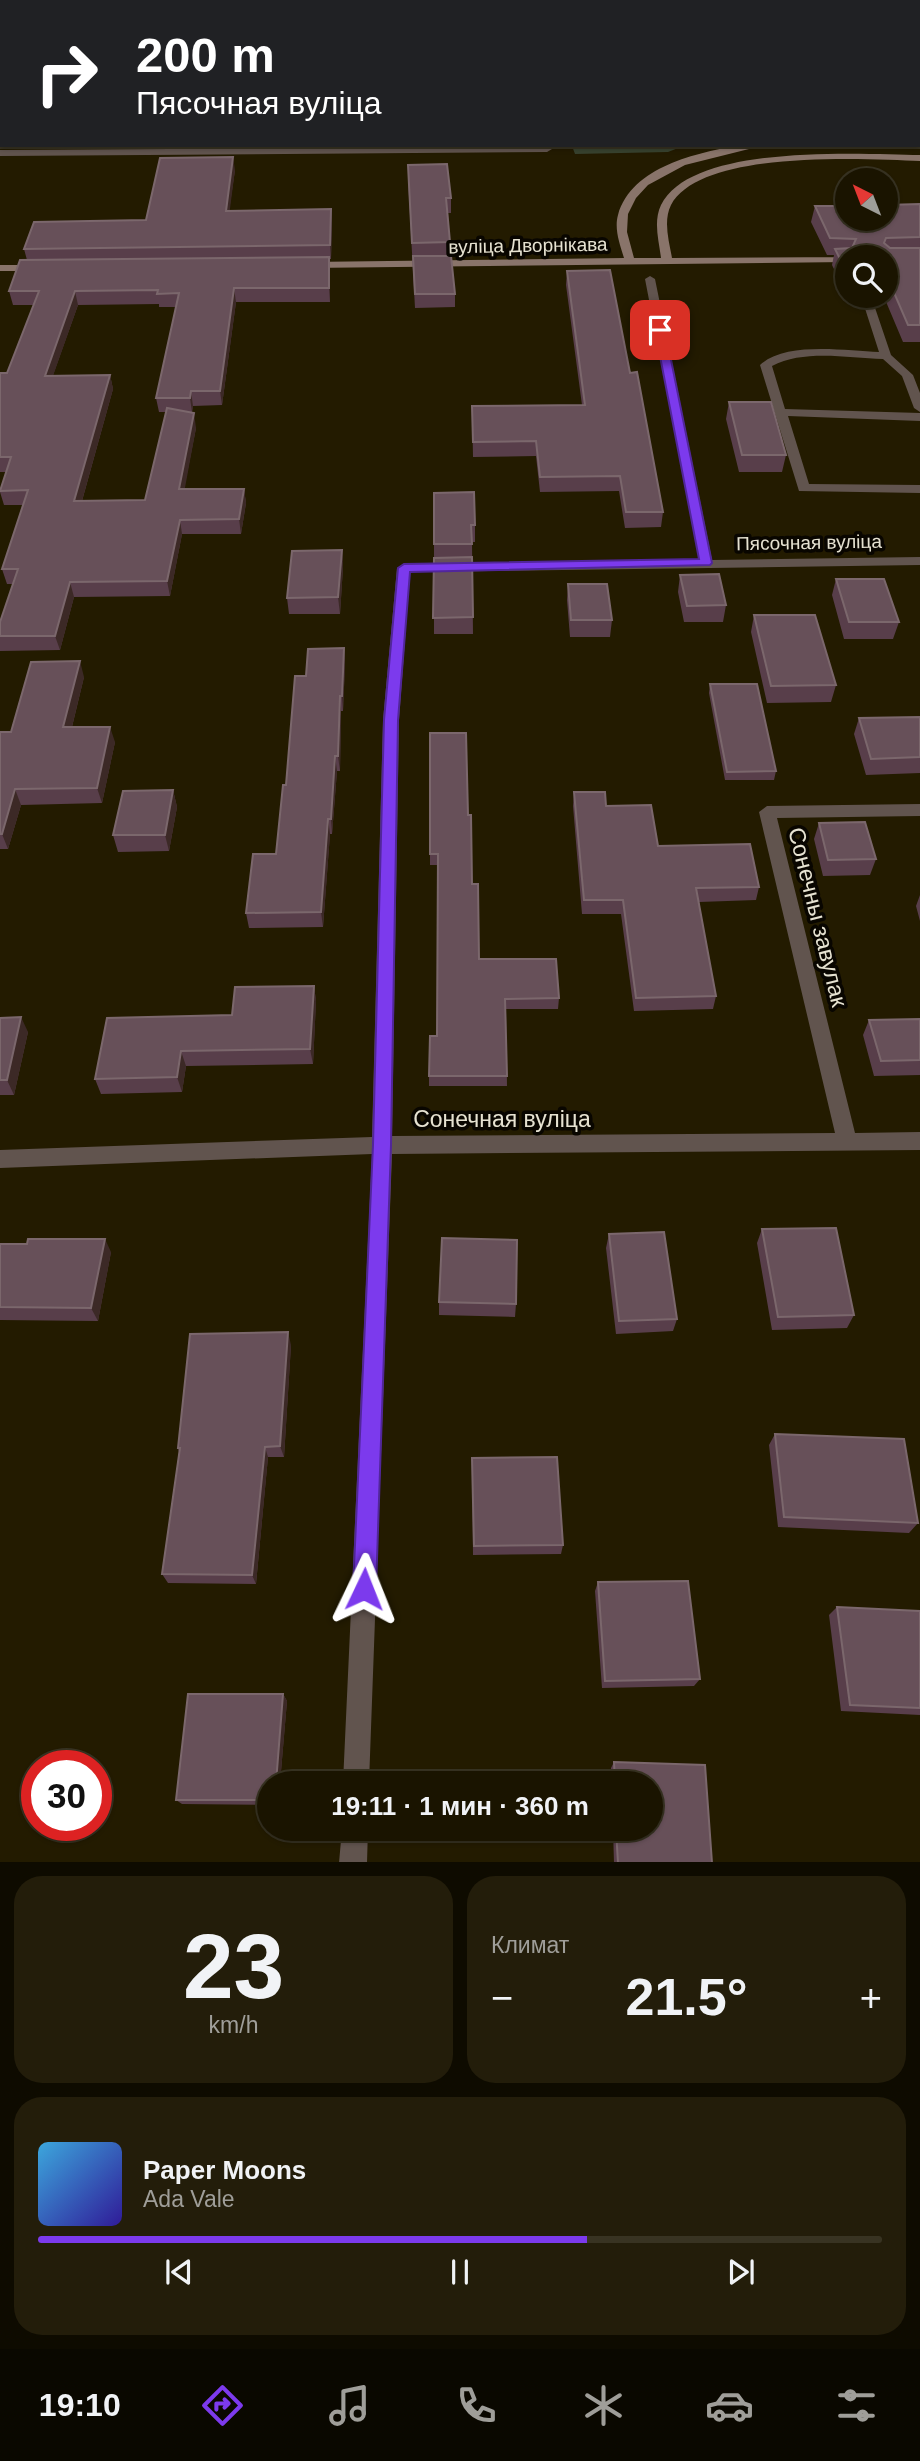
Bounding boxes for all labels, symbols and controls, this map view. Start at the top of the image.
icon: right [21,28,112,119]
text: 200 m [136,28,275,82]
text: Пясочная вуліца [136,85,382,121]
north arrow [835,168,898,231]
map controls [835,168,898,308]
street label: вуліца Дворнікава [448,234,608,257]
button: search [835,245,898,308]
pin [630,300,690,360]
icon: arrive [641,311,679,349]
street label: Пясочная вуліца [736,531,883,554]
street label: Сонечны завулак [783,825,853,1010]
street label: Сонечная вуліца [413,1106,591,1132]
position arrow [327,1552,401,1626]
speed limit sign: 30 [21,1750,112,1841]
text: 19:11 · 1 мин · 360 m [331,1791,589,1821]
text: 23 [183,1916,284,2017]
text: Климат [491,1932,569,1958]
text: 21.5° [625,1968,748,2026]
text: − [491,1977,513,2019]
text: + [860,1977,882,2019]
text: km/h [209,2012,258,2038]
text: Paper Moons [143,2155,306,2185]
text: Ada Vale [143,2186,235,2212]
icon: previous [160,2253,198,2291]
icon: pause [441,2253,479,2291]
icon: next [722,2253,760,2291]
icon: directions [198,2381,247,2430]
icon: music [325,2381,374,2430]
icon: phone [452,2381,501,2430]
icon: climate [579,2381,628,2430]
icon: car [705,2381,754,2430]
icon: filters [832,2381,881,2430]
text: 19:10 [39,2387,121,2423]

